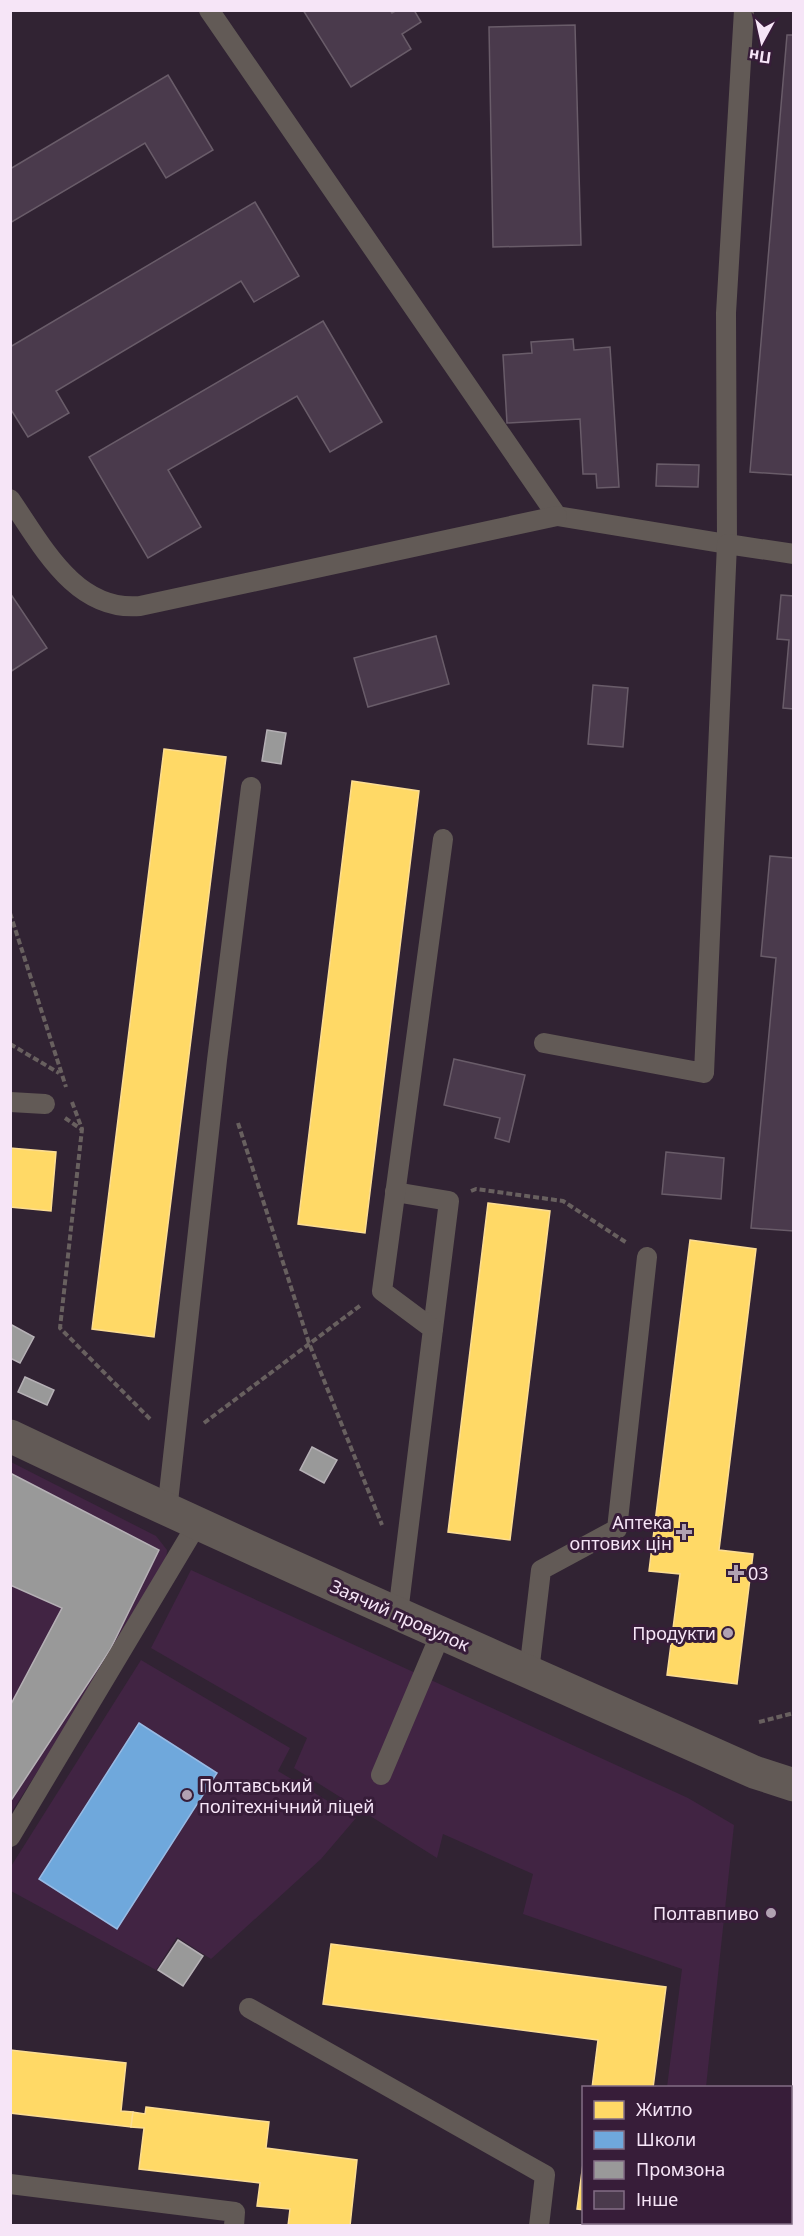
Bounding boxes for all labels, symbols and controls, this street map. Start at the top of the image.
north arrow [732,12,792,72]
text: Пн [747,44,773,69]
place label: Аптека оптових цін [570,1510,672,1555]
marker: Аптека оптових цін [677,1525,691,1539]
place label: 03 [748,1561,769,1585]
marker: 03 [729,1566,743,1580]
street label: Заячий провулок [327,1574,474,1657]
place label: Продукти [632,1621,716,1645]
marker: Продукти [721,1626,735,1640]
place label: Полтавський політехнічний ліцей [199,1773,374,1818]
marker: Полтавський політехнічний ліцей [180,1788,194,1802]
place label: Полтавпиво [653,1901,759,1925]
marker: Полтавпиво [764,1906,778,1920]
legend [582,2086,792,2224]
text: Житло [636,2097,693,2121]
text: Школи [636,2127,696,2151]
text: Промзона [636,2157,725,2181]
text: Інше [636,2187,678,2211]

